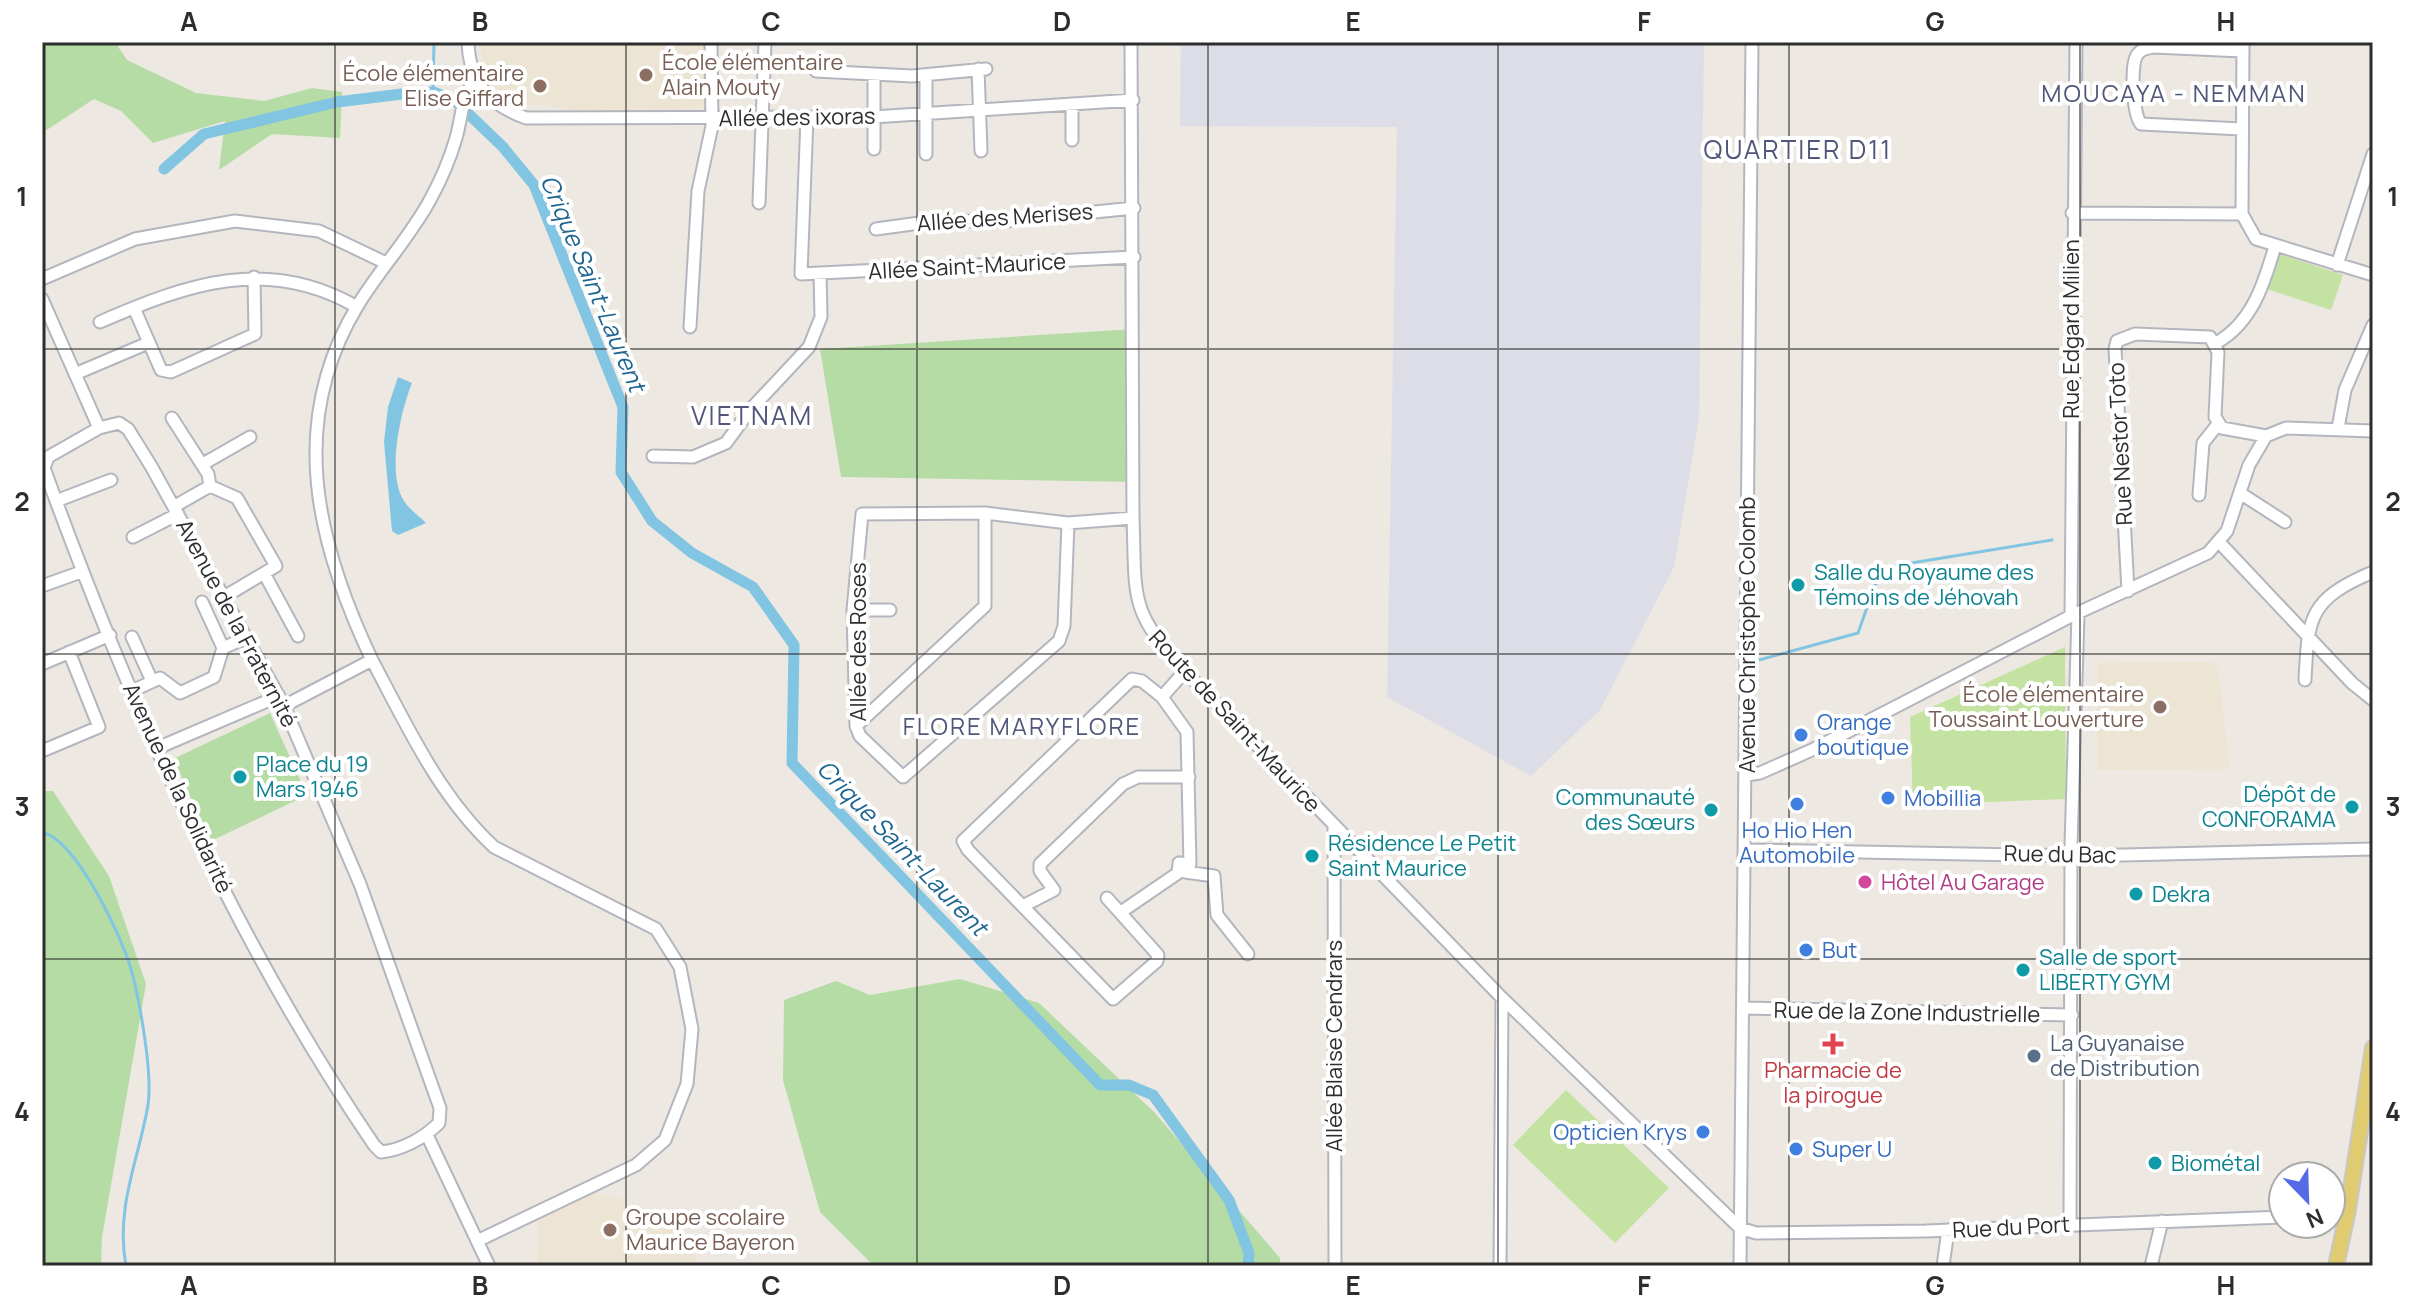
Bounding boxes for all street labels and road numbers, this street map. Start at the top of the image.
street label: Allée des ixoras [718,101,876,133]
street label: Allée des Merises [916,196,1094,238]
street label: Rue Edgard Milien [2056,239,2086,419]
street label: Allée Saint-Maurice [867,246,1067,286]
street label: Rue Nestor Toto [2101,362,2139,526]
street label: Avenue Christophe Colomb [1732,497,1762,773]
street label: Avenue de la Fraternité [169,514,305,732]
street label: Allée des Roses [843,563,873,721]
street label: Route de Saint-Maurice [1142,623,1328,819]
street label: Avenue de la Solidarité [116,678,240,898]
street label: Rue du Bac [2003,838,2117,870]
street label: Allée Blaise Cendrars [1319,940,1349,1152]
street label: Rue de la Zone Industrielle [1773,995,2041,1029]
street label: Rue du Port [1951,1209,2071,1245]

